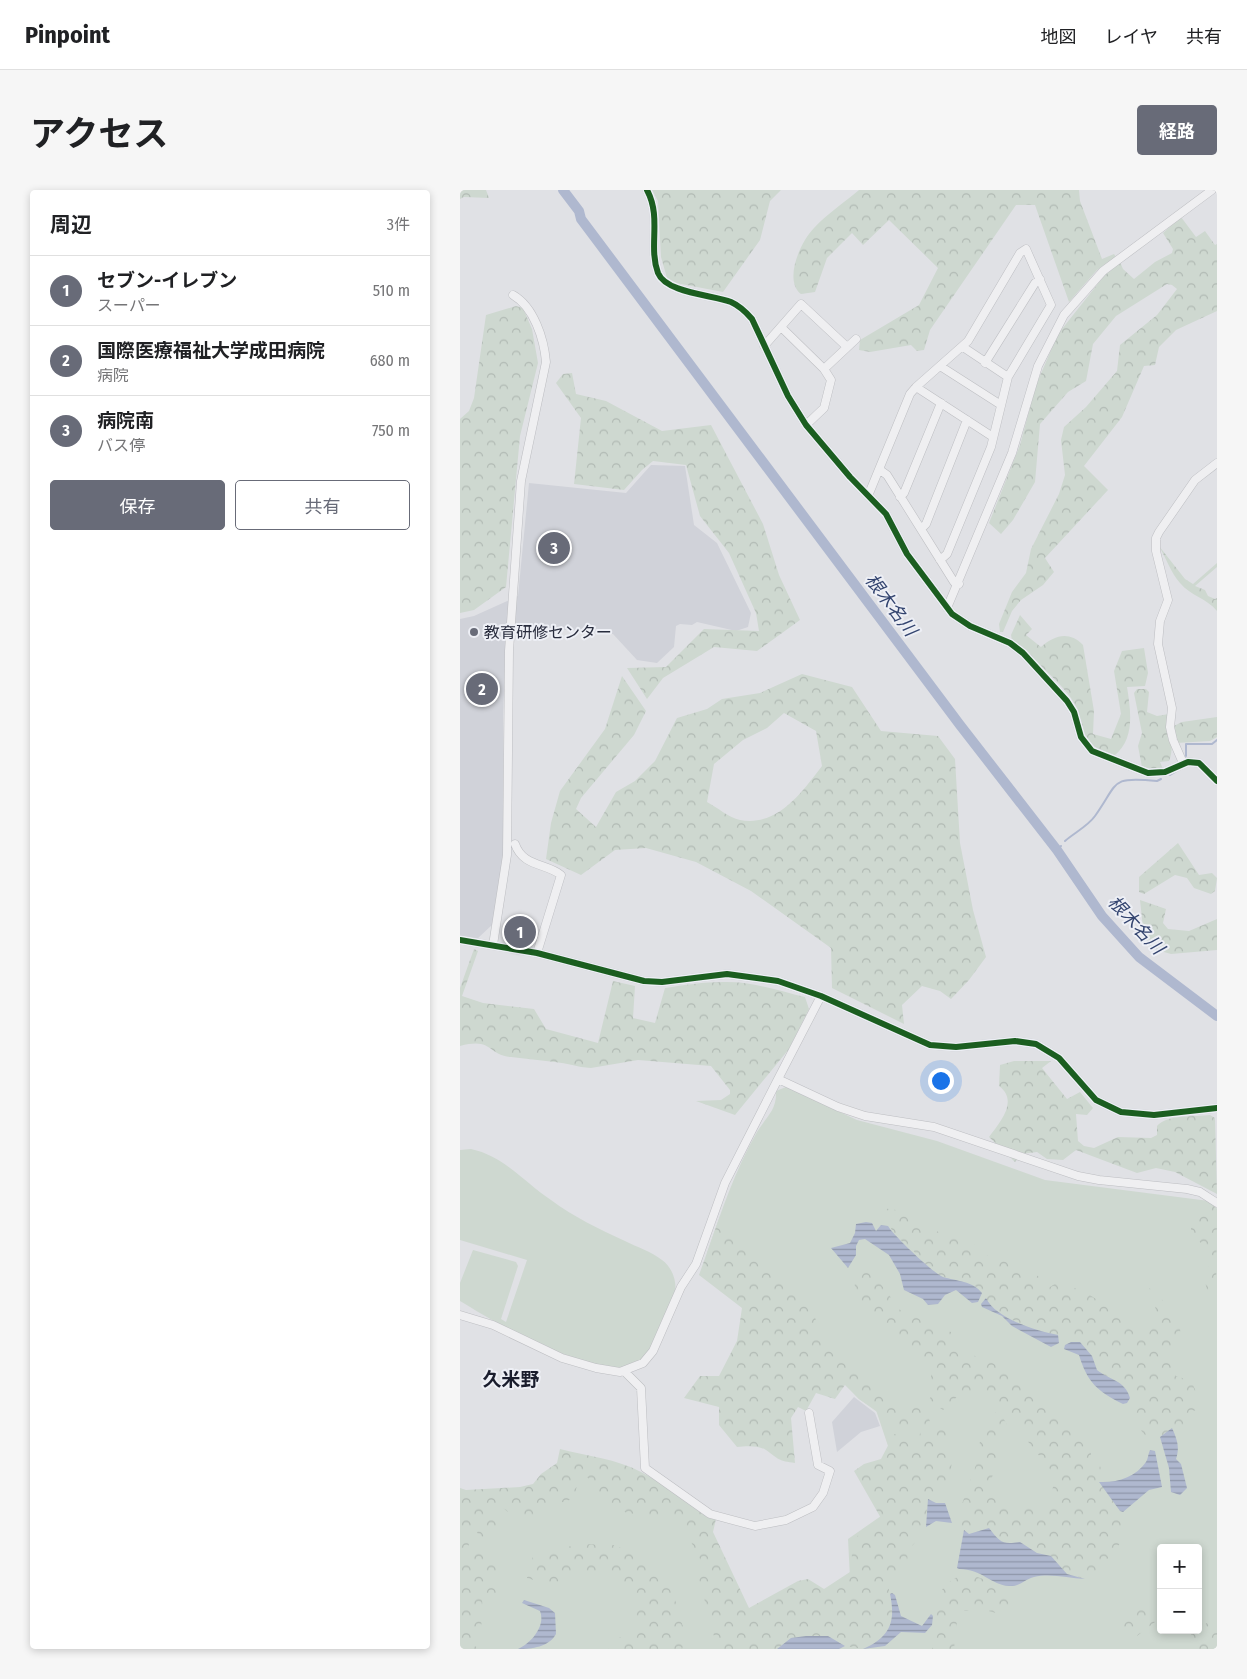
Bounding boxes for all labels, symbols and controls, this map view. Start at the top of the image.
text: Pinpoint [25,21,110,49]
text: 地図 [1041,26,1077,48]
text: レイヤ [1105,26,1158,48]
text: 共有 [1186,26,1222,48]
button: 経路 [1137,105,1217,155]
text: アクセス [30,113,168,155]
text: 周辺 [50,212,92,238]
text: 3件 [387,215,410,234]
text: セブン-イレブン [97,269,237,292]
text: 1 [63,281,69,300]
text: 510 m [373,281,410,300]
text: スーパー [97,296,161,315]
text: 国際医療福祉大学成田病院 [97,339,325,362]
text: 2 [62,351,70,370]
text: 680 m [370,351,410,370]
text: 病院 [97,366,129,385]
text: 病院南 [97,409,154,432]
text: 3 [62,421,70,440]
text: 750 m [372,421,410,440]
text: バス停 [97,436,145,455]
button: 保存 [50,480,225,530]
button: 共有 [235,480,410,530]
pin: 3 [538,529,570,567]
water label: 根木名川 [861,570,923,642]
place label: 教育研修センター [484,623,612,642]
marker: 教育研修センター [468,626,480,638]
pin: 2 [466,670,498,708]
water label: 根木名川 [1103,891,1170,960]
pin: 1 [504,913,536,951]
your location [928,1068,954,1094]
district label: 久米野 [482,1368,540,1391]
map controls [1157,1544,1202,1634]
button: + [1157,1544,1202,1589]
button: − [1157,1589,1202,1634]

